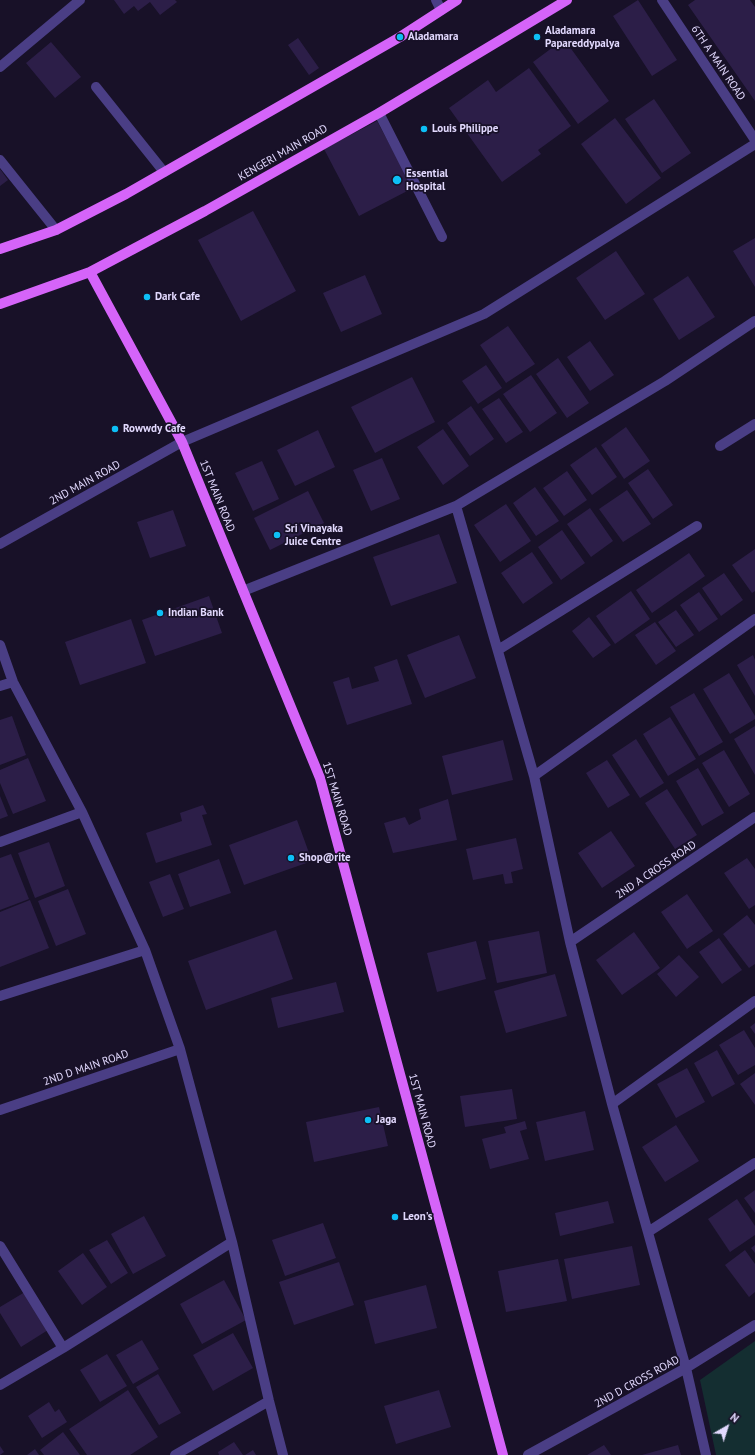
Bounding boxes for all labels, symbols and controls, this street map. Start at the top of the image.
street label: 6TH A MAIN ROAD [688,23,748,103]
place label: Aladamara Papareddypalya [545,24,620,50]
place label: Aladamara [408,30,458,44]
marker: Aladamara [395,32,405,42]
marker: Aladamara Papareddypalya [532,32,542,42]
street label: KENGERI MAIN ROAD [236,122,330,184]
place label: Louis Philippe [432,122,498,136]
marker: Louis Philippe [419,124,429,134]
place label: Essential Hospital [406,167,448,193]
marker: Essential Hospital [391,174,403,186]
place label: Dark Cafe [155,290,200,304]
marker: Dark Cafe [142,292,152,302]
place label: Rowwdy Cafe [123,422,186,436]
marker: Rowwdy Cafe [110,424,120,434]
street label: 2ND MAIN ROAD [47,458,123,508]
street label: 1ST MAIN ROAD [197,458,237,534]
place label: Sri Vinayaka Juice Centre [285,522,343,548]
marker: Sri Vinayaka Juice Centre [272,530,282,540]
place label: Indian Bank [168,606,224,620]
marker: Indian Bank [155,608,165,618]
street label: 1ST MAIN ROAD [320,760,354,838]
street label: 2ND A CROSS ROAD [613,838,699,902]
place label: Shop@rite [299,851,351,865]
marker: Shop@rite [286,853,296,863]
street label: 2ND D MAIN ROAD [42,1047,130,1089]
street label: 1ST MAIN ROAD [406,1072,438,1150]
place label: Jaga [376,1113,396,1127]
marker: Jaga [363,1115,373,1125]
place label: Leon's [403,1210,432,1224]
marker: Leon's [390,1212,400,1222]
street label: 2ND D CROSS ROAD [592,1353,682,1411]
north arrow [707,1407,747,1447]
text: N [727,1410,742,1425]

